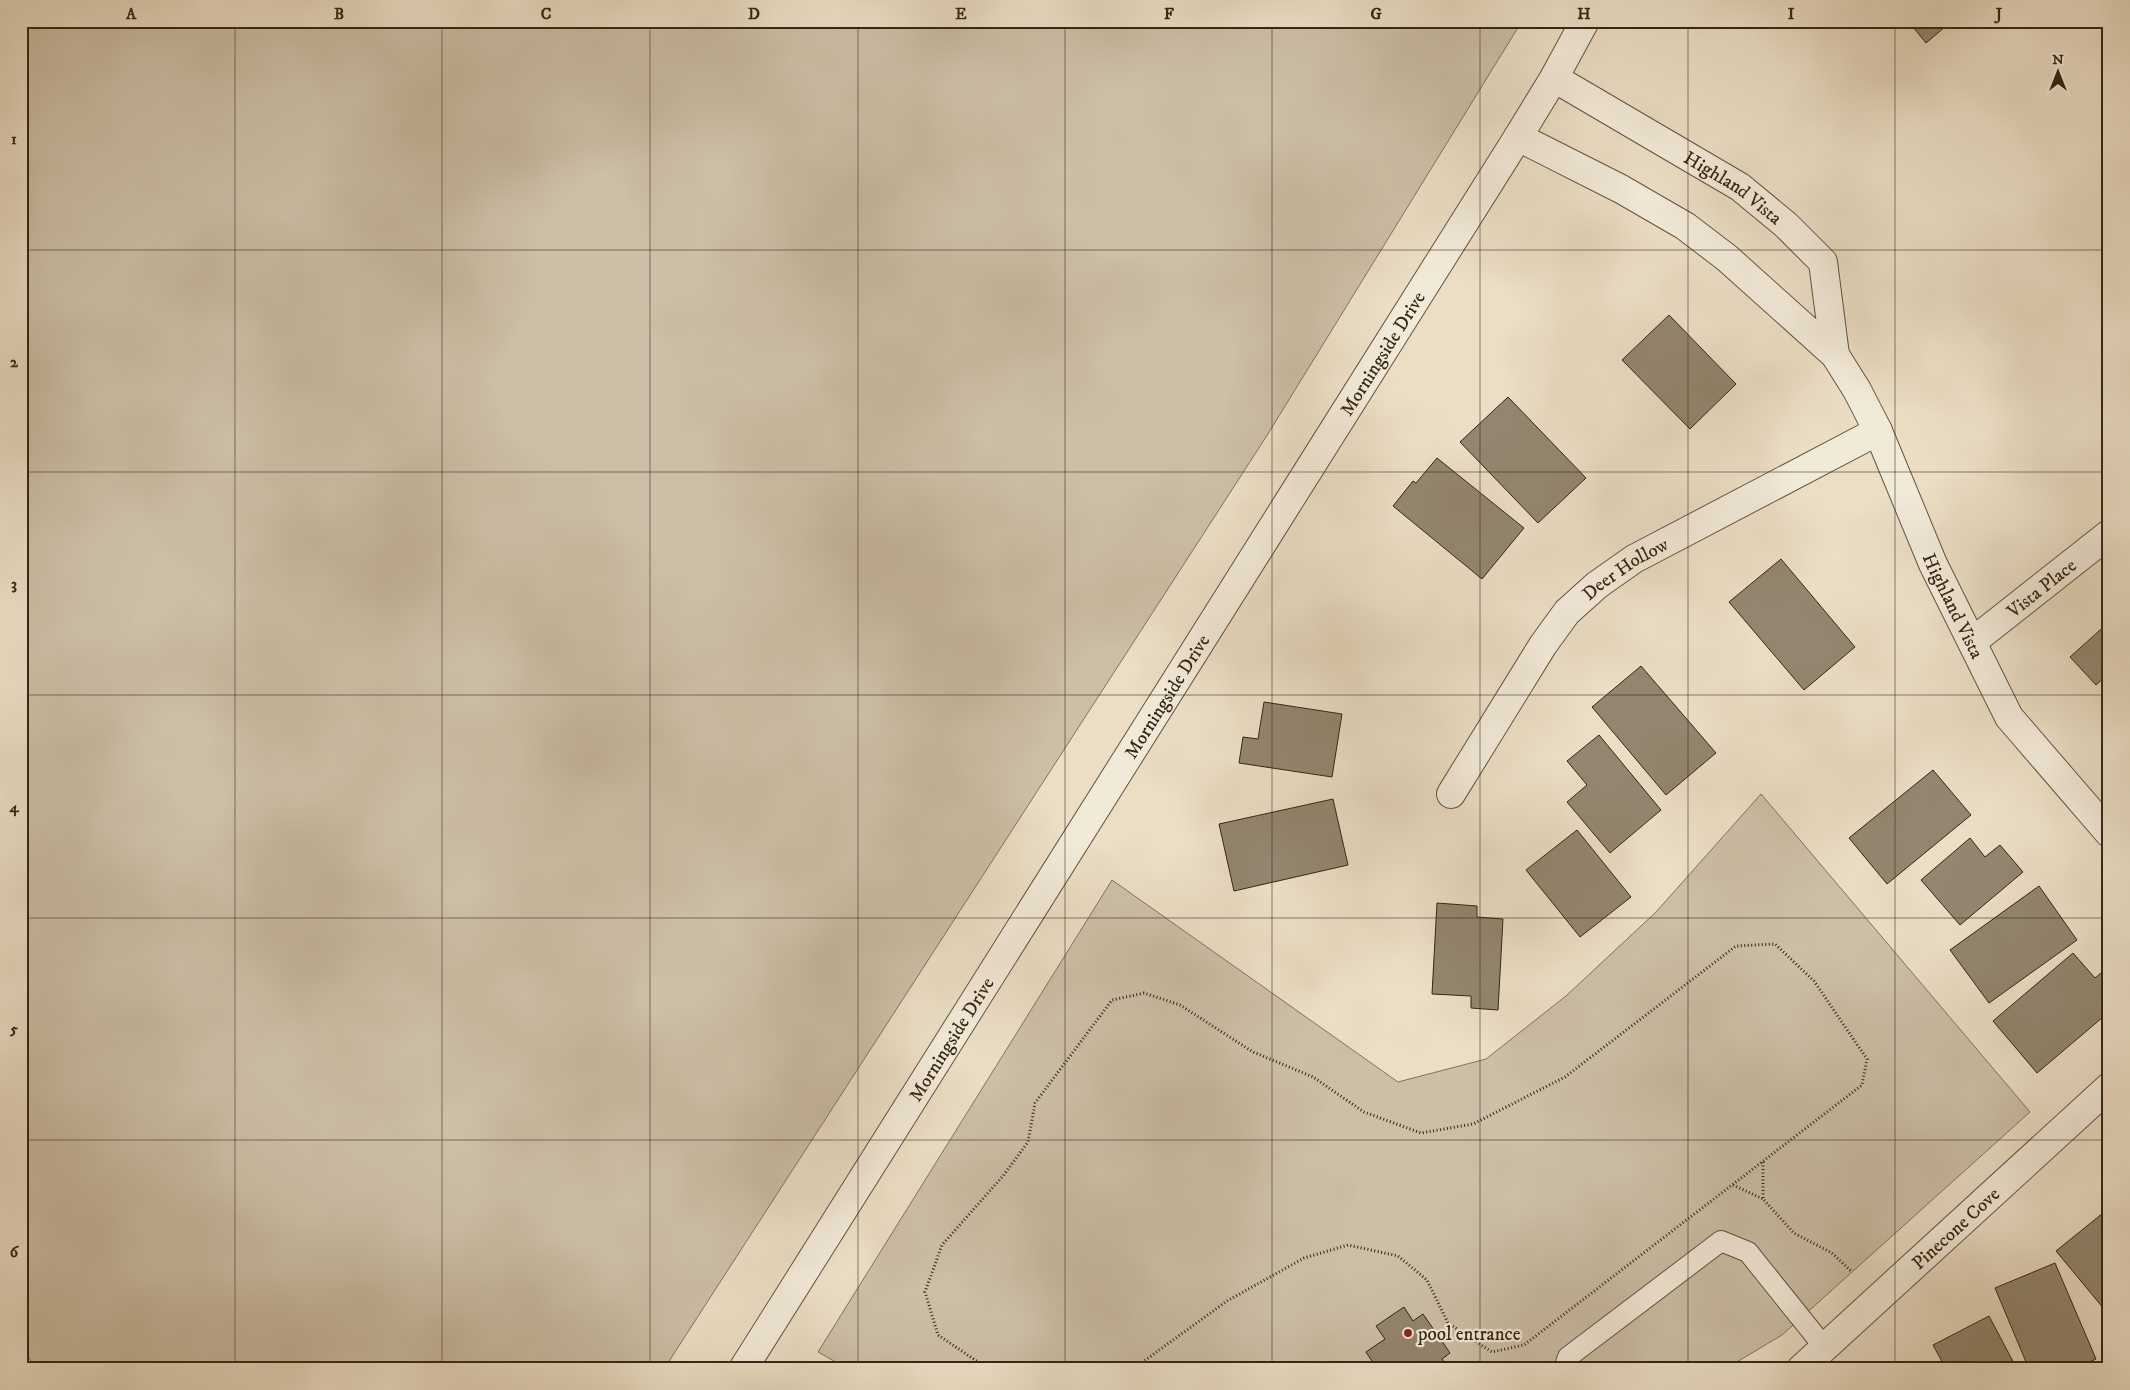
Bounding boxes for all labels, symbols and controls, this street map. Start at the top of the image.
text: A [125,4,137,24]
text: B [334,4,344,24]
text: C [541,4,551,24]
text: D [748,4,760,24]
text: E [955,4,967,24]
text: F [1164,4,1174,24]
text: G [1370,4,1382,24]
text: H [1577,4,1591,24]
text: I [1788,4,1795,24]
text: J [1994,4,2003,24]
north arrow [2032,48,2082,98]
text: N [2052,51,2064,69]
text: 1 [11,129,17,149]
street label: Highland Vista [1679,147,1786,230]
street label: Morningside Drive [1336,288,1431,420]
text: 2 [10,352,19,372]
street label: Deer Hollow [1578,533,1673,606]
street label: Highland Vista [1917,550,1988,663]
street label: Vista Place [2002,554,2082,624]
text: 3 [11,574,17,594]
street label: Morningside Drive [1120,630,1215,763]
text: 4 [8,797,19,817]
street label: Morningside Drive [904,973,1000,1106]
text: 5 [9,1019,18,1039]
street label: Pinecone Cove [1907,1183,2005,1275]
text: 6 [10,1242,20,1262]
place label: pool entrance [1417,1323,1521,1346]
marker: pool entrance [1402,1327,1414,1339]

